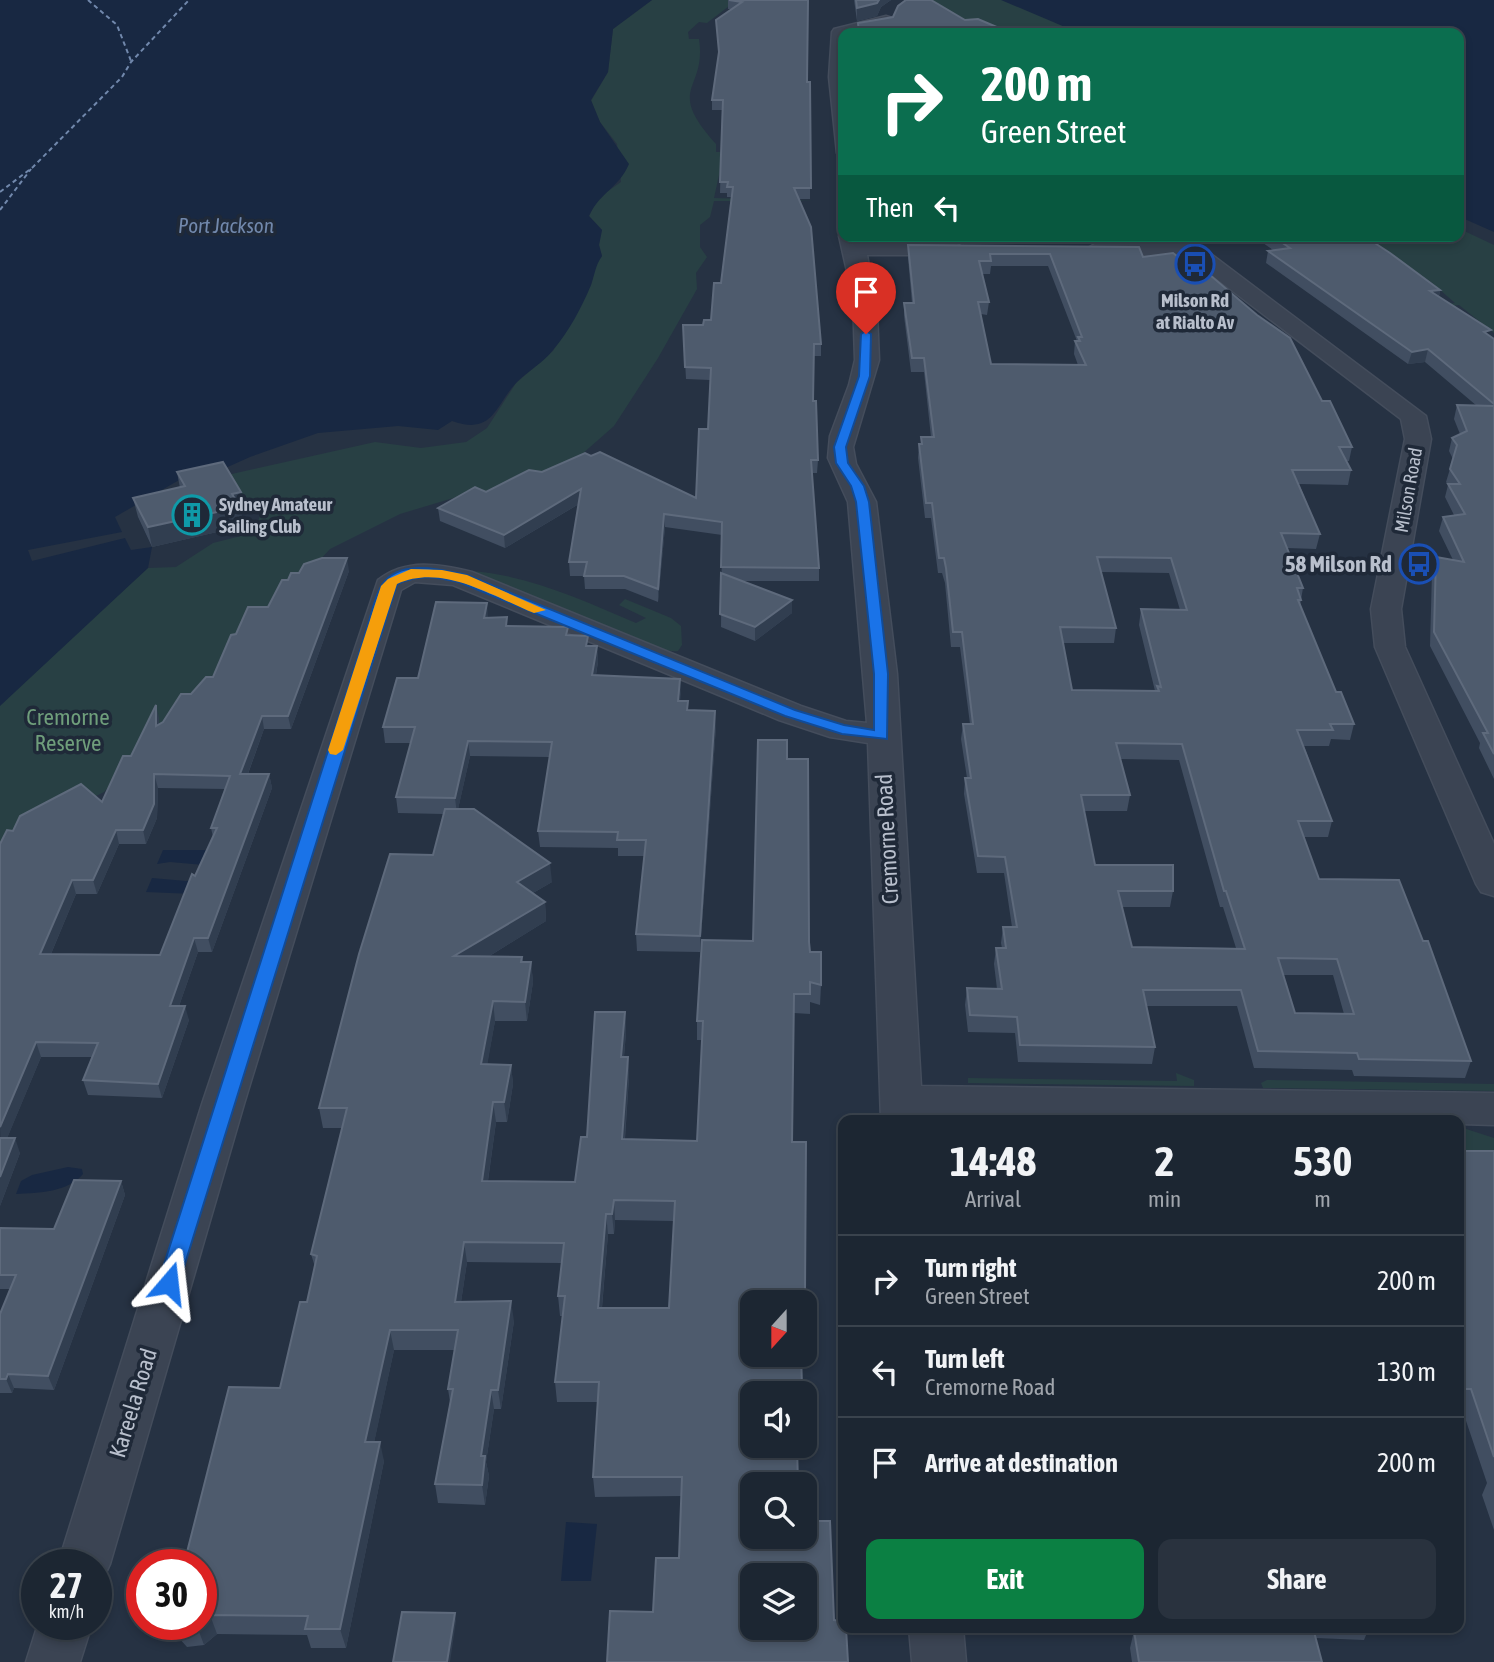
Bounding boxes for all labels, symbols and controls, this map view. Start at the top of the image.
text: 200 m [981,55,1092,111]
icon: right [866,56,957,147]
text: Green Street [981,113,1126,150]
icon: left [928,189,966,227]
text: Then [866,193,914,223]
water label: Port Jackson [178,213,274,237]
bus stop icon: Milson Rd at Rialto Av [1174,243,1216,285]
pin [836,262,896,334]
icon: arrive [847,273,885,311]
place label: Milson Rd at Rialto Av [1156,289,1234,333]
street label: Milson Road [1390,446,1426,534]
place label: Sydney Amateur Sailing Club [219,493,332,537]
building icon: Sydney Amateur Sailing Club [171,494,213,536]
bus stop icon: 58 Milson Rd [1398,543,1440,585]
place label: 58 Milson Rd [1285,551,1392,577]
park label: Cremorne Reserve [26,704,110,756]
street label: Cremorne Road [871,773,903,905]
text: 14:48 [950,1137,1036,1185]
text: 2 [1155,1137,1174,1185]
text: 530 [1293,1137,1352,1185]
text: Arrival [965,1186,1021,1212]
text: min [1148,1186,1181,1212]
text: m [1314,1186,1331,1212]
position arrow [132,1246,206,1320]
text: Turn right [925,1253,1016,1283]
icon: right [866,1262,904,1300]
text: 200 m [1377,1266,1436,1296]
text: Green Street [925,1283,1030,1309]
north arrow [740,1290,817,1367]
map controls [740,1290,817,1640]
text: Turn left [925,1344,1005,1374]
street label: Kareela Road [104,1345,162,1461]
icon: left [866,1353,904,1391]
text: 130 m [1377,1357,1436,1387]
text: Cremorne Road [925,1374,1055,1400]
button: sound [740,1381,817,1458]
icon: arrive [866,1444,904,1482]
text: Arrive at destination [925,1448,1118,1478]
text: 200 m [1377,1448,1436,1478]
button: search [740,1472,817,1549]
button: Exit [866,1539,1144,1619]
button: Share [1158,1539,1436,1619]
speed limit sign: 30 [126,1549,217,1640]
button: layers [740,1563,817,1640]
text: 27 [50,1565,83,1605]
text: km/h [49,1601,84,1622]

